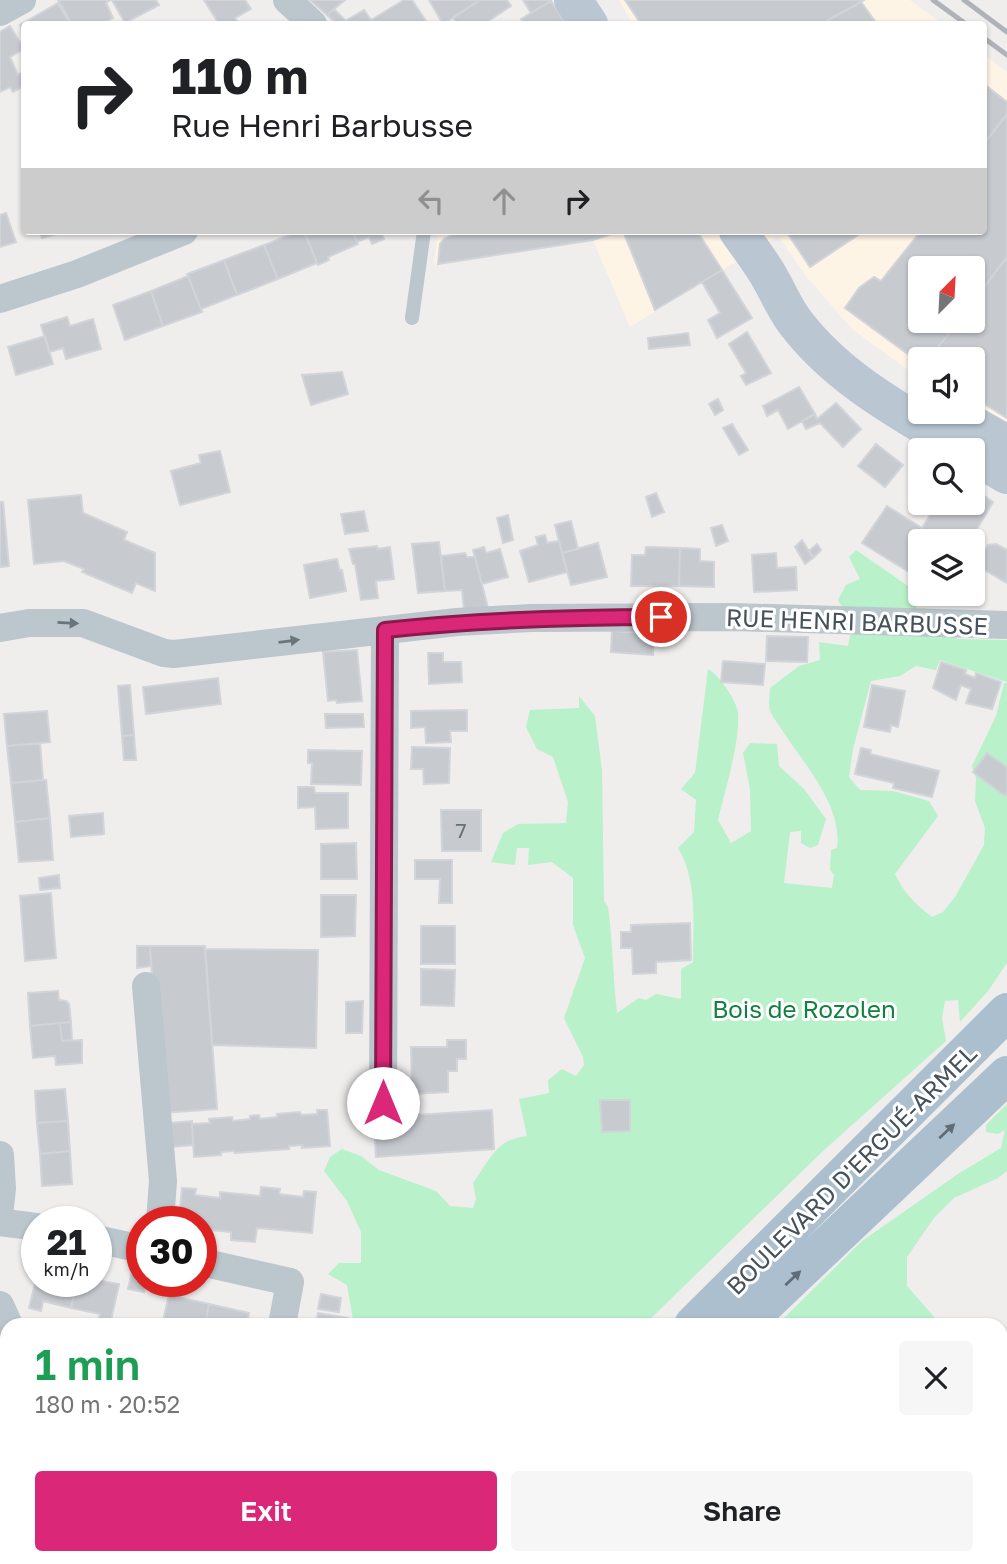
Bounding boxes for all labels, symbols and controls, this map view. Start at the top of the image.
text: 110 m [171,46,308,105]
icon: right [56,49,147,140]
text: Rue Henri Barbusse [171,106,473,144]
icon: left [412,182,450,220]
icon: ahead [485,182,523,220]
icon: right [558,182,596,220]
north arrow [908,256,985,332]
map controls [908,256,985,606]
button: sound [908,347,985,424]
button: search [908,438,985,515]
button: layers [908,529,985,606]
pin [631,587,691,647]
icon: arrive [642,598,680,636]
street label: RUE HENRI BARBUSSE [725,602,989,640]
one-way arrow [57,617,79,628]
one-way arrow [278,635,300,646]
house number: 7 [455,817,467,843]
park label: Bois de Rozolen [712,994,896,1023]
street label: BOULEVARD D'ERGUÉ-ARMEL [720,1038,982,1300]
position arrow [346,1066,420,1140]
one-way arrow [939,1123,956,1140]
speed limit sign: 30 [126,1206,217,1297]
text: 21 [47,1221,86,1263]
text: km/h [44,1258,89,1280]
one-way arrow [784,1270,802,1286]
text: 1 min [35,1339,140,1389]
button: close [899,1341,973,1415]
text: 180 m · 20:52 [35,1390,180,1418]
button: Exit [35,1471,497,1551]
button: Share [511,1471,973,1551]

